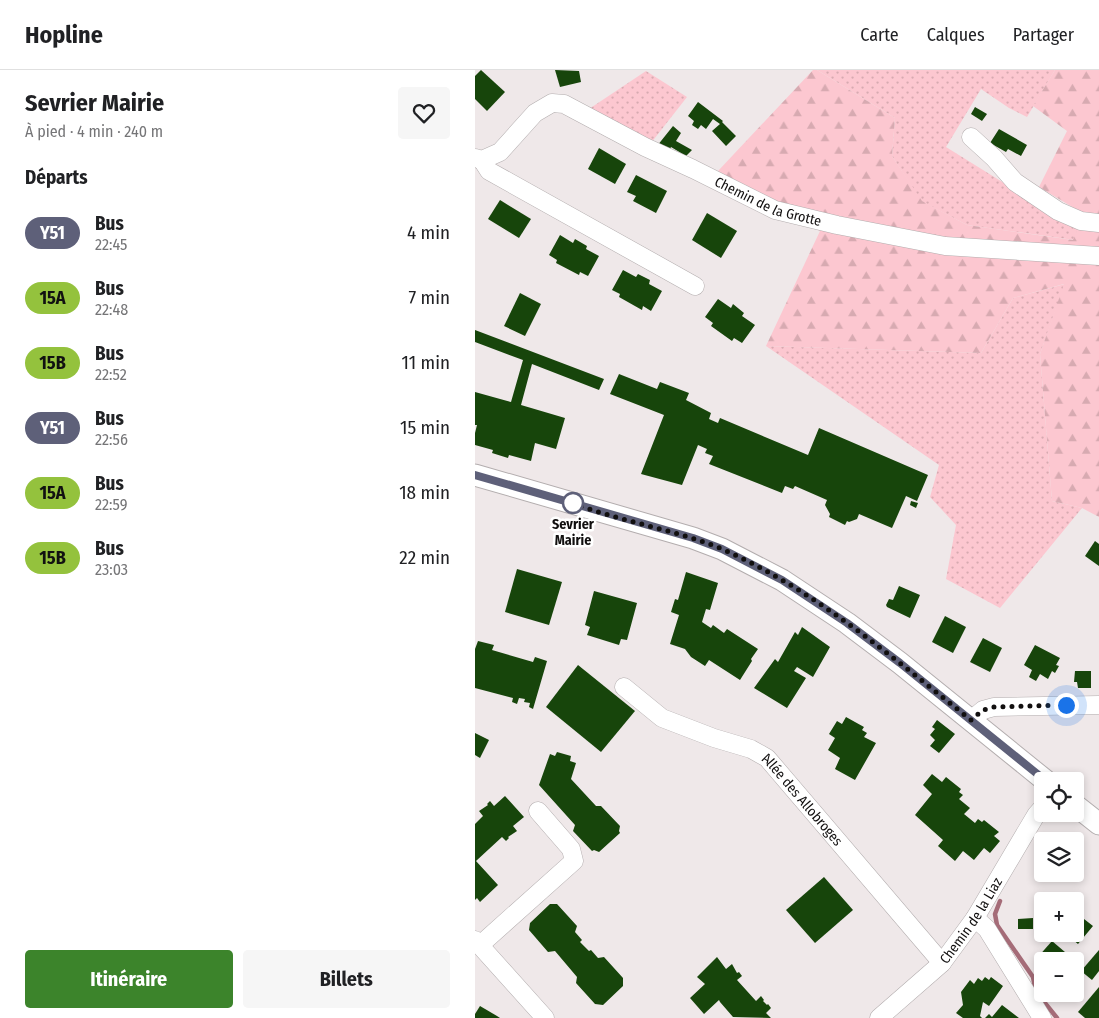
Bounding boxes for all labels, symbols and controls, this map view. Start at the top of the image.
text: Hopline [25,21,103,49]
text: Carte [860,24,899,46]
text: Calques [927,24,985,46]
text: Partager [1013,24,1074,46]
button: heart [398,87,450,139]
text: Sevrier Mairie [25,89,164,117]
text: À pied · 4 min · 240 m [25,122,163,141]
text: Départs [25,166,88,189]
street label: Chemin de la Grotte [712,173,823,230]
text: Bus [95,212,124,235]
text: 4 min [407,221,450,244]
text: Y51 [40,222,65,244]
text: 22:45 [95,235,127,254]
text: Bus [95,277,124,300]
text: 7 min [408,286,450,309]
text: 15A [39,287,66,309]
text: 22:48 [95,300,128,319]
text: Bus [95,342,124,365]
text: 11 min [402,351,450,374]
text: 15B [39,352,66,374]
text: 22:52 [95,365,127,384]
text: Bus [95,407,124,430]
text: 15 min [400,416,450,439]
text: Y51 [40,417,65,439]
text: 22:56 [95,430,128,449]
text: Bus [95,472,124,495]
text: 18 min [399,481,450,504]
text: 15A [39,482,66,504]
marker: Sevrier Mairie [562,492,584,514]
text: 22:59 [95,495,127,514]
place label: Sevrier Mairie [552,516,595,549]
text: Bus [95,537,124,560]
text: 22 min [399,546,450,569]
text: 15B [39,547,66,569]
text: 23:03 [95,560,128,579]
your location [1054,693,1079,718]
street label: Allée des Allobroges [759,749,846,849]
map controls [1034,772,1084,1002]
button: locate [1034,772,1084,822]
button: layers [1034,832,1084,882]
street label: Chemin de la Liaz [936,874,1006,967]
button: + [1034,892,1084,942]
button: Itinéraire [25,950,233,1008]
button: Billets [243,950,450,1008]
button: − [1034,952,1084,1002]

